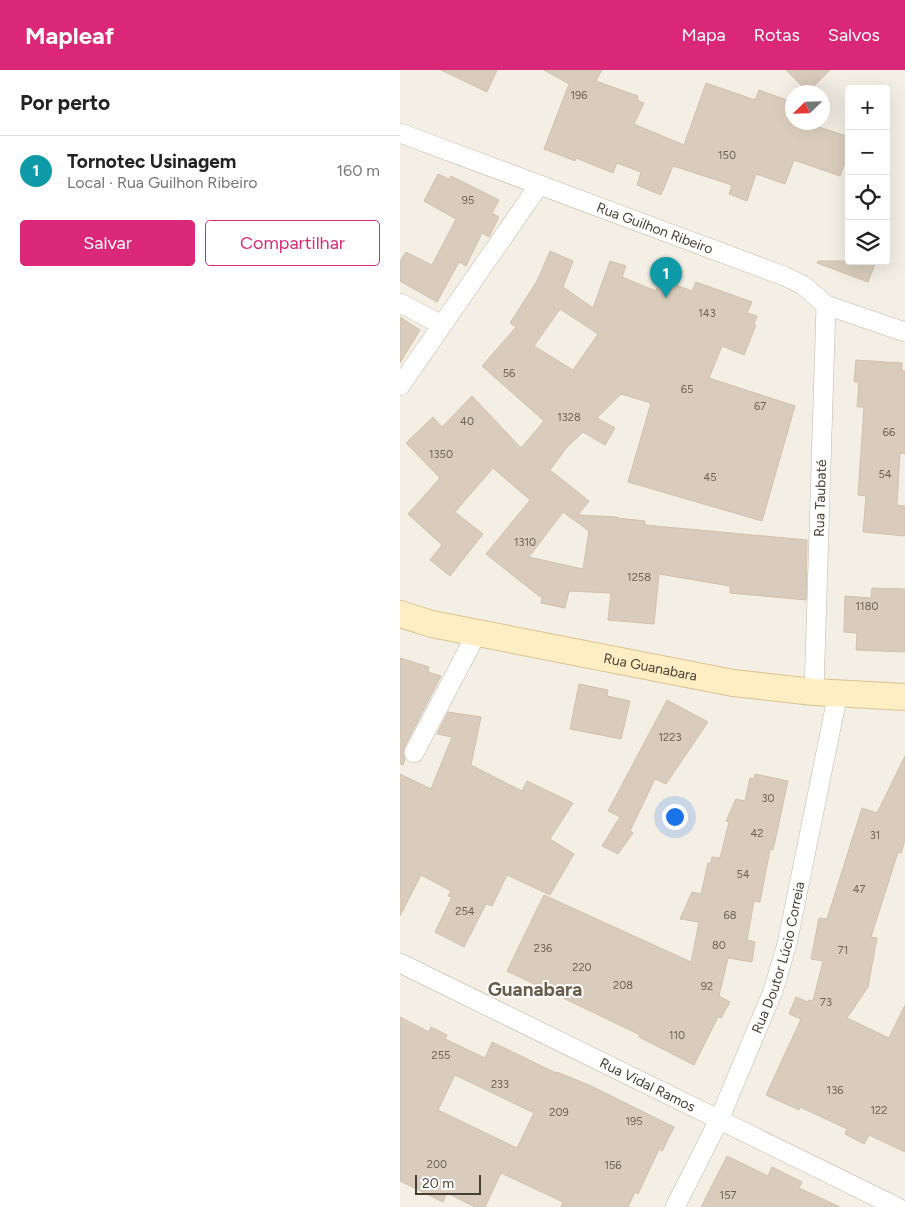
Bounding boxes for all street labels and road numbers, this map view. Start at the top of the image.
street label: Rua Guilhon Ribeiro [594,198,716,257]
street label: Rua Taubaté [810,459,830,537]
street label: Rua Guanabara [602,649,699,684]
street label: Rua Doutor Lúcio Correia [748,880,808,1036]
street label: Rua Vidal Ramos [597,1054,698,1115]

